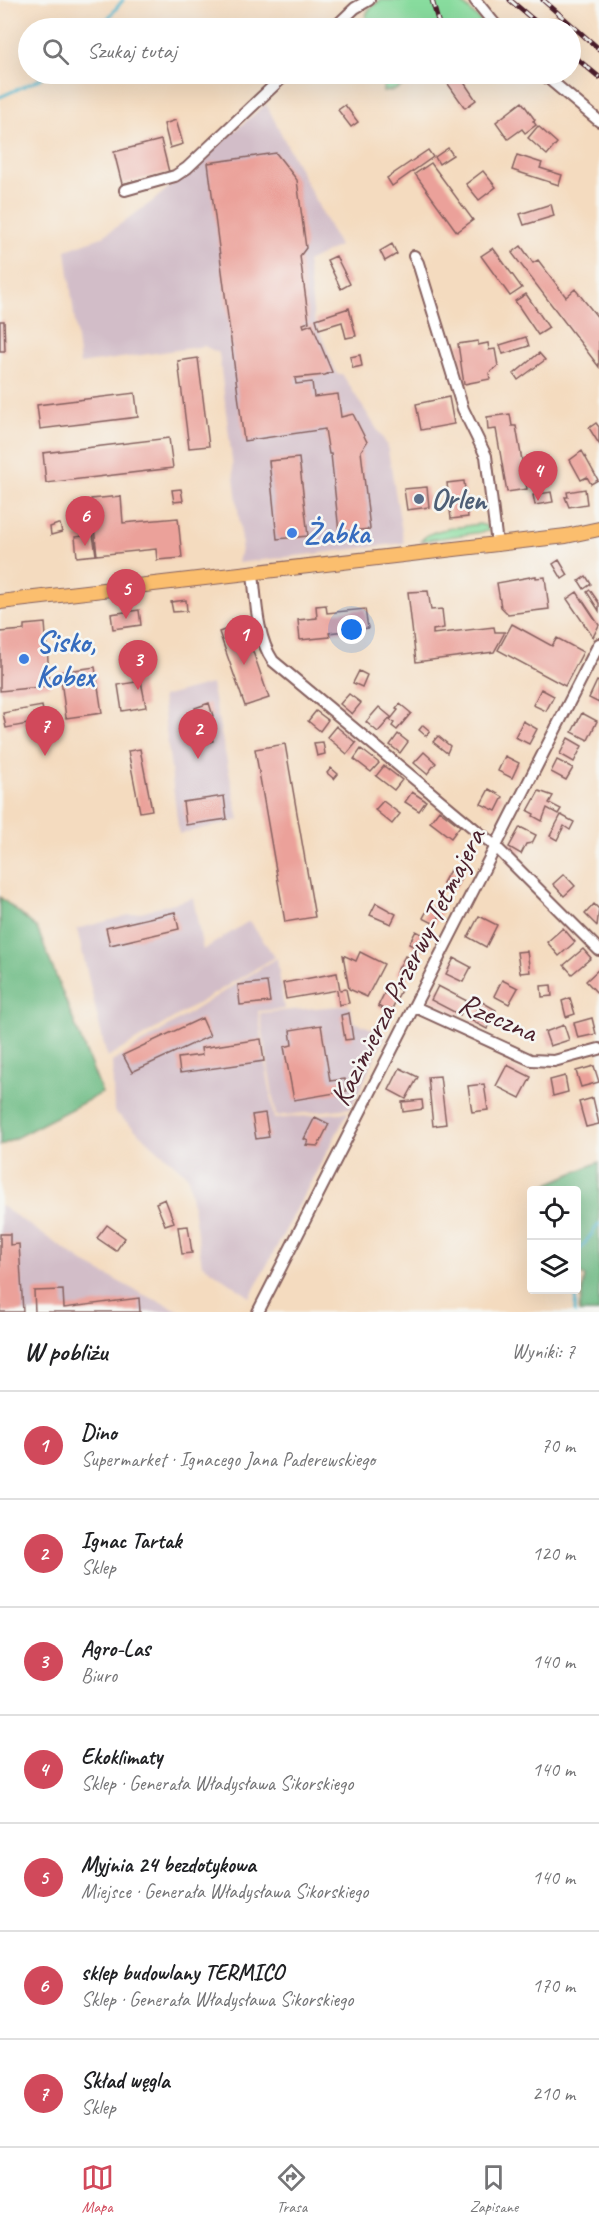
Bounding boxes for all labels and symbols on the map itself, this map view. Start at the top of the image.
pin: 4 [518,452,558,501]
place label: Orlen [431,480,488,518]
marker: Orlen [412,492,426,506]
pin: 6 [66,496,104,546]
place label: Żabka [304,514,373,552]
marker: Żabka [285,526,299,540]
pin: 5 [106,570,146,619]
your location [337,615,366,644]
pin: 1 [224,616,264,665]
place label: Sisko, Kobex [36,623,97,695]
pin: 3 [118,640,158,690]
marker: Sisko, Kobex [17,652,31,666]
pin: 7 [26,706,64,756]
pin: 2 [178,710,218,759]
street label: Kazimierza Przerwy-Tetmajera [321,820,494,1112]
street label: Rzeczna [453,984,545,1051]

